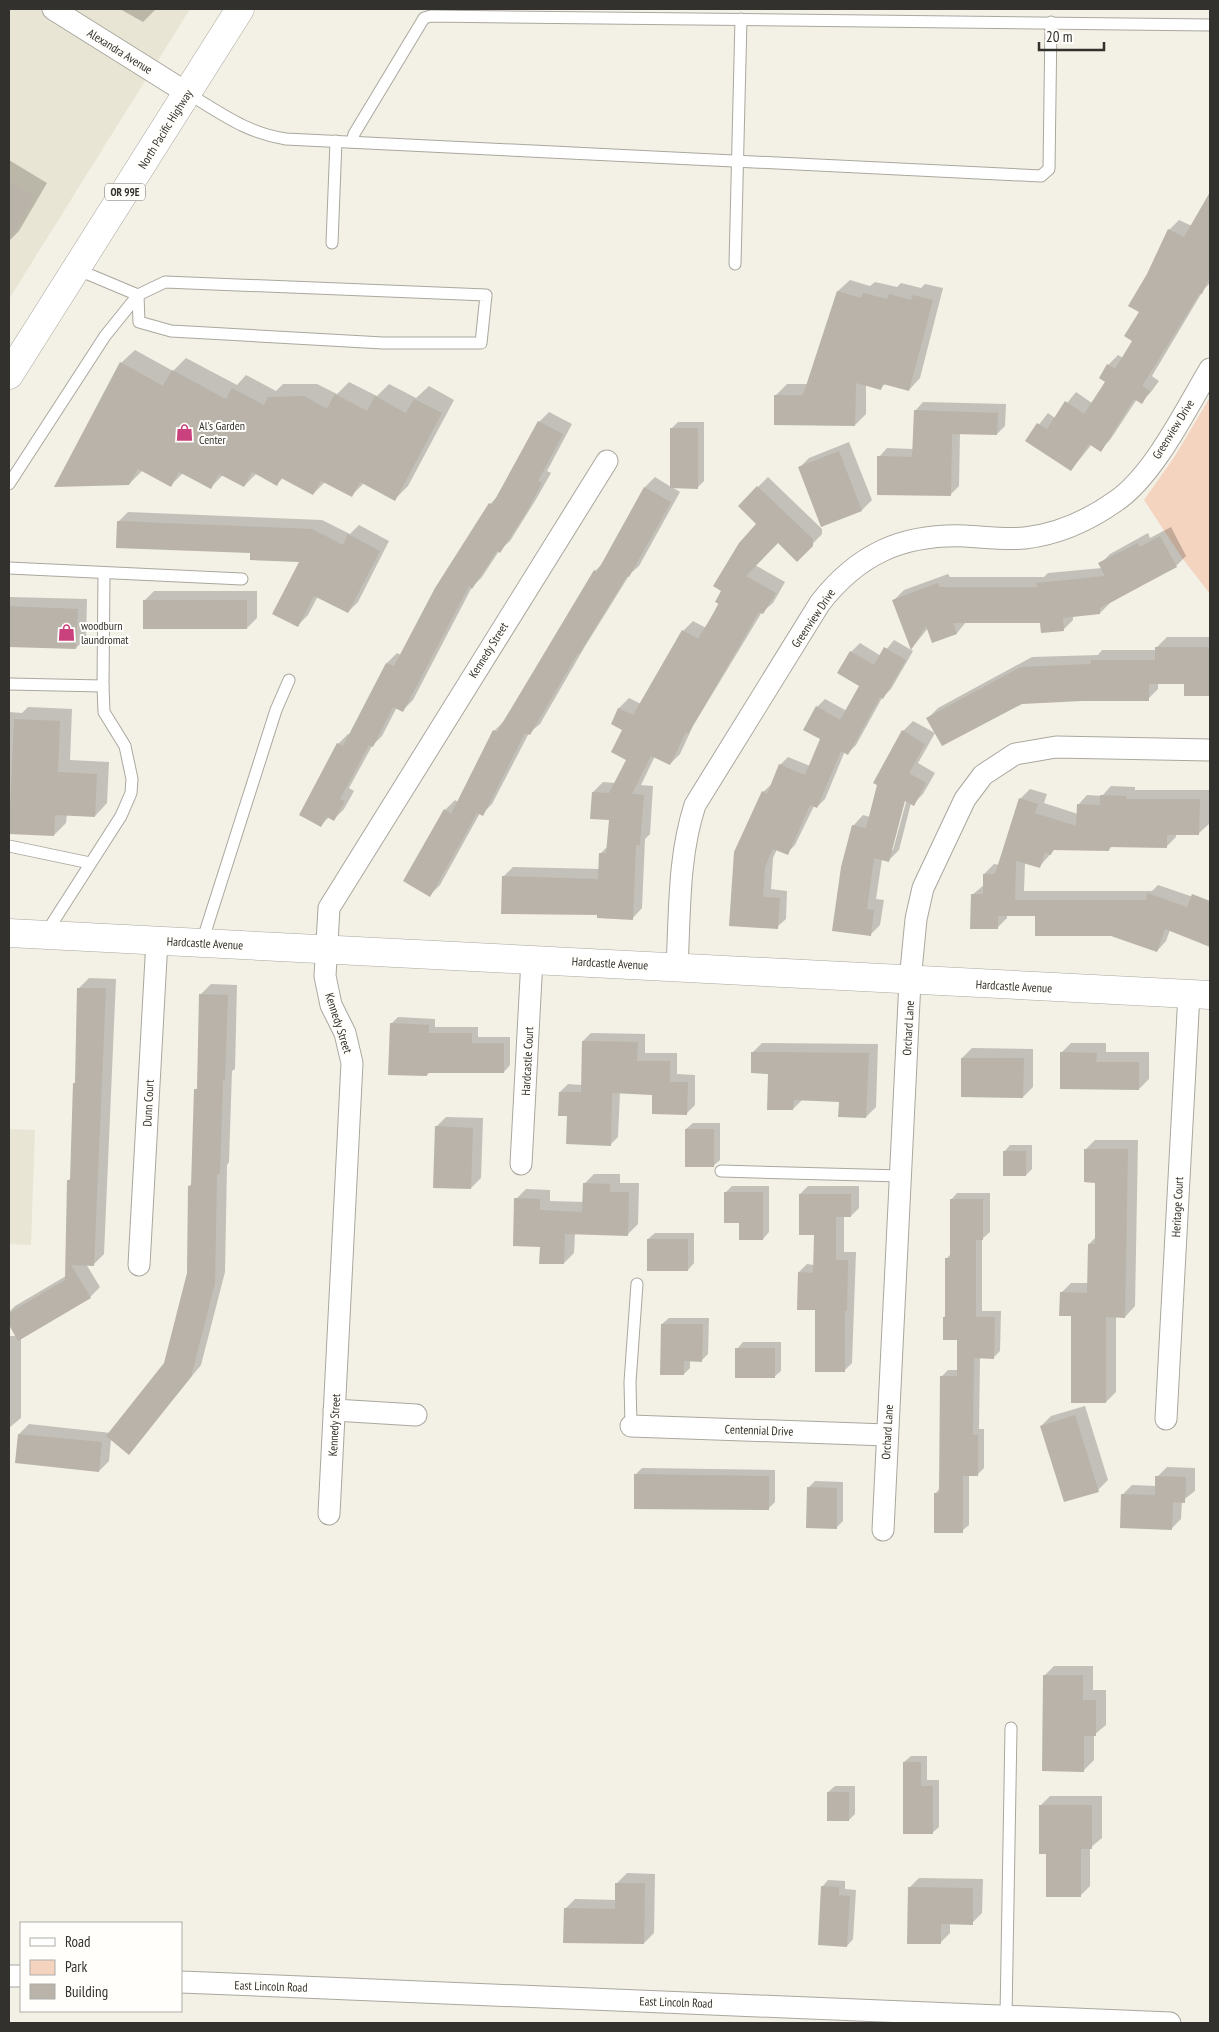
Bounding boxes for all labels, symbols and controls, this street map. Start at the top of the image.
scale bar [1039,20,1104,52]
street label: Alexandra Avenue [85,25,155,77]
text: 20 m [1046,27,1072,46]
street label: North Pacific Highway [135,86,196,171]
road number: OR 99E [105,183,145,200]
street label: Greenview Drive [1149,396,1197,462]
place label: Al's Garden Center [199,418,245,447]
shop icon: Al's Garden Center [175,422,195,442]
street label: Greenview Drive [788,586,838,650]
place label: woodburn laundromat [81,618,129,647]
street label: Kennedy Street [465,619,511,681]
shop icon: woodburn laundromat [57,622,77,642]
street label: Hardcastle Avenue [166,934,244,952]
street label: Hardcastle Avenue [571,954,649,972]
street label: Hardcastle Avenue [975,977,1053,995]
street label: Kennedy Street [322,991,356,1056]
street label: Orchard Lane [899,1000,917,1056]
street label: Hardcastle Court [518,1026,536,1096]
street label: Dunn Court [139,1078,157,1127]
street label: Heritage Court [1168,1176,1186,1238]
street label: Kennedy Street [325,1393,343,1457]
street label: Orchard Lane [878,1404,896,1460]
street label: Centennial Drive [724,1421,794,1439]
legend [20,1922,182,2012]
text: Road [65,1932,91,1951]
text: Park [65,1957,87,1976]
street label: East Lincoln Road [234,1977,308,1995]
text: Building [65,1982,108,2001]
street label: East Lincoln Road [639,1993,713,2011]

